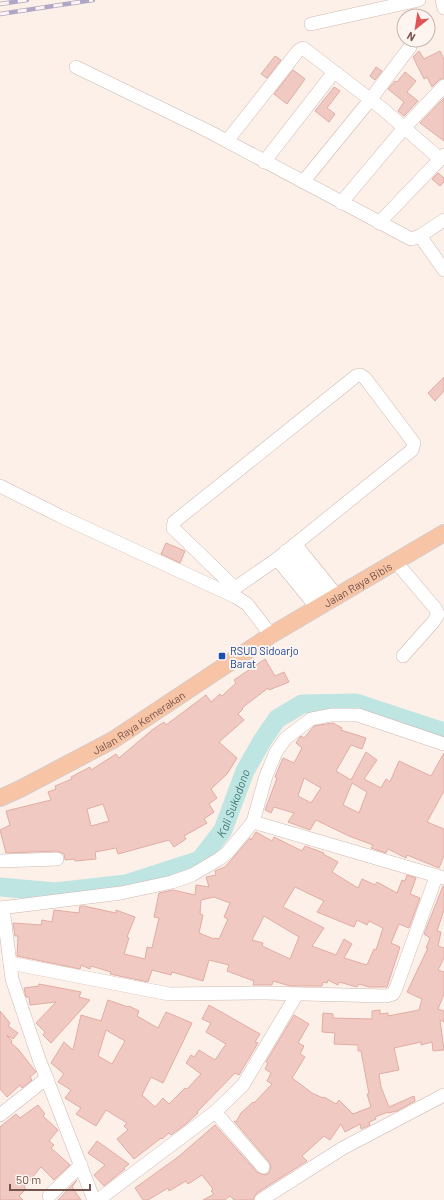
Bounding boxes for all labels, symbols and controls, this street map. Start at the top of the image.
north arrow [396,8,436,48]
text: N [404,30,417,45]
street label: Jalan Raya Bibis [321,559,394,609]
place label: RSUD Sidoarjo Barat [230,644,299,670]
marker: RSUD Sidoarjo Barat [217,651,227,661]
street label: Jalan Raya Kemerakan [90,688,187,756]
water label: Kali Sukodono [213,767,252,840]
scale bar [10,1166,90,1192]
text: 50 m [16,1172,41,1186]

